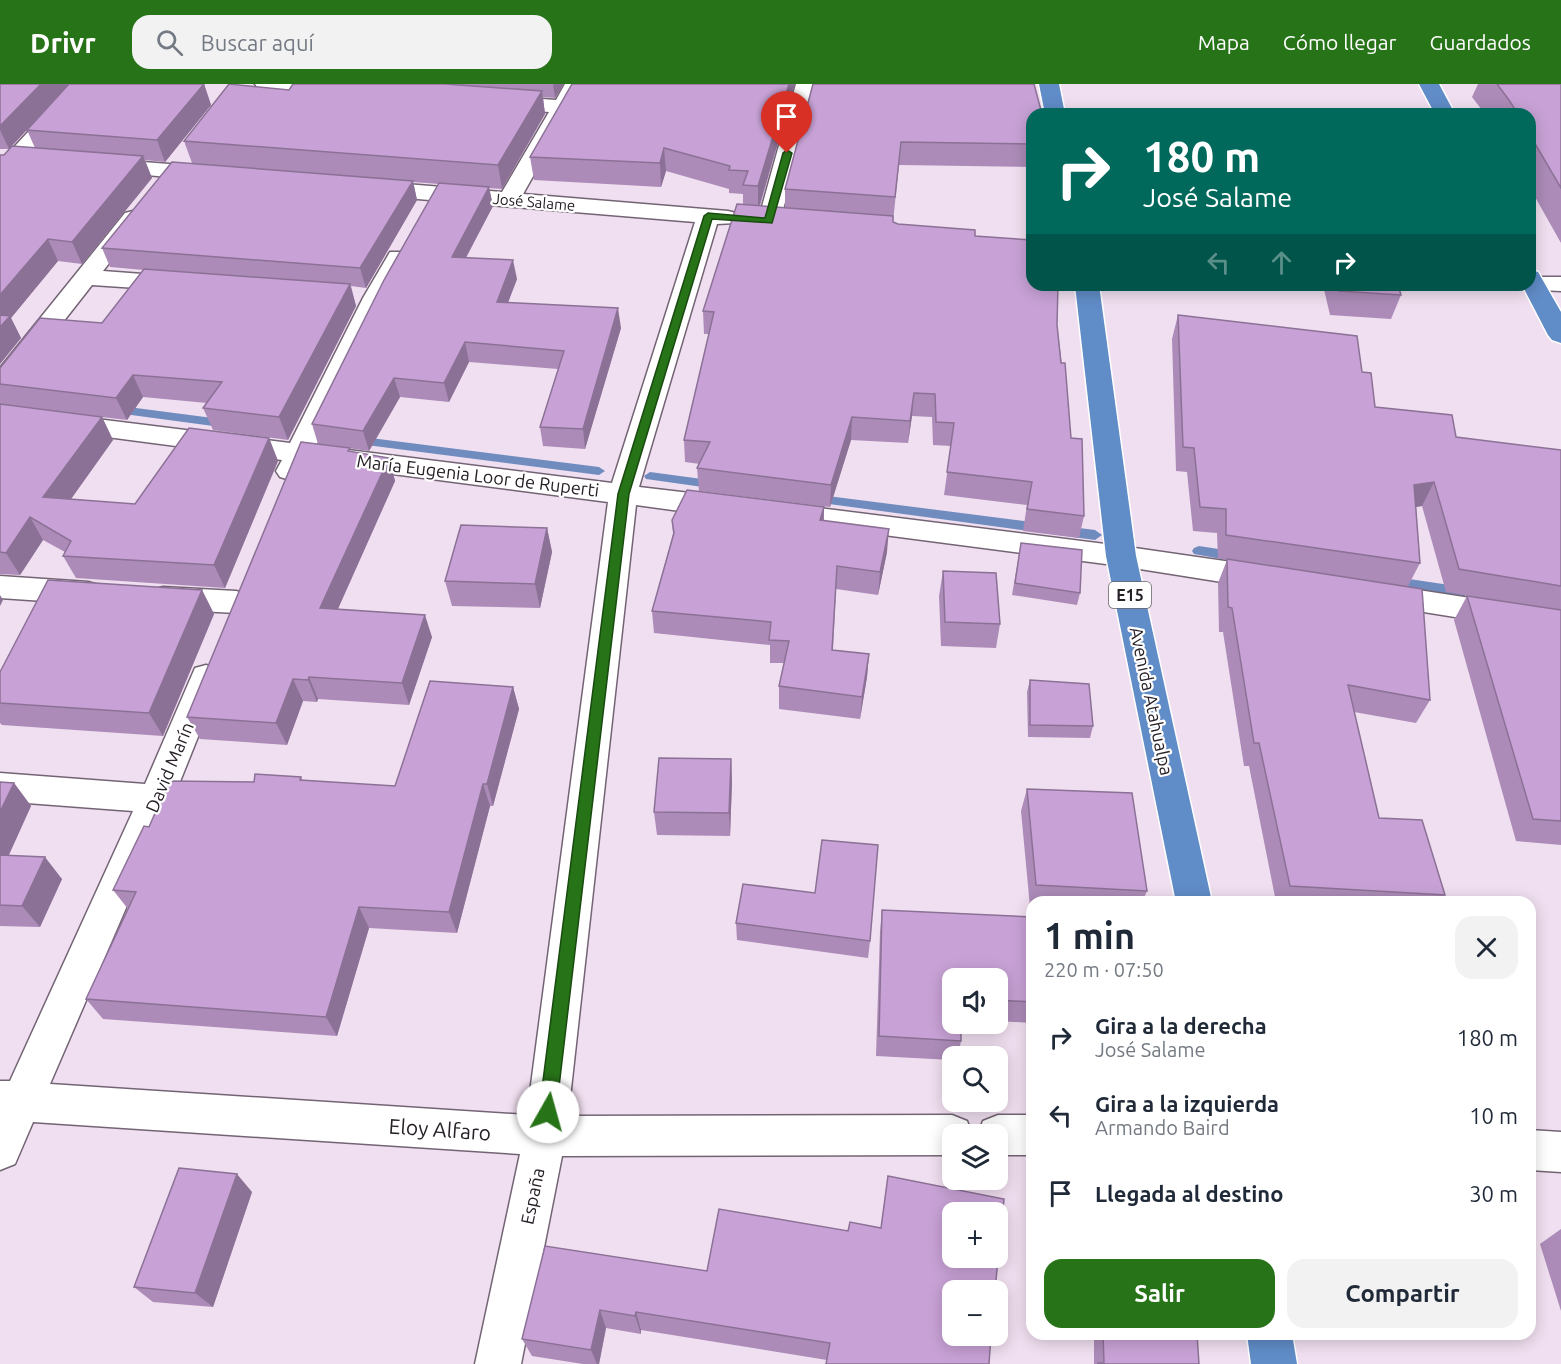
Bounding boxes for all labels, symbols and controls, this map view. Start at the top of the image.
search box [132,15,552,69]
icon: search [153,26,186,59]
text: Drivr [30,27,96,58]
text: Buscar aquí [201,30,314,55]
text: Mapa [1198,30,1250,54]
text: Cómo llegar [1283,30,1397,54]
text: Guardados [1430,30,1531,54]
pin [761,91,812,153]
icon: arrive [770,100,803,133]
icon: right [1044,132,1122,210]
text: 180 m [1143,133,1260,180]
text: José Salame [1143,182,1292,212]
street label: José Salame [492,190,576,214]
icon: left [1202,246,1235,279]
icon: ahead [1265,246,1298,279]
icon: right [1328,246,1361,279]
street label: María Eugenia Loor de Ruperti [356,450,600,500]
road number: E15 [1109,582,1151,608]
street label: Avenida Atahualpa [1127,625,1177,777]
street label: David Marín [141,719,197,815]
text: 1 min [1044,915,1135,956]
button: close [1455,916,1518,979]
text: 220 m · 07:50 [1044,958,1164,981]
map controls [942,968,1008,1346]
button: sound [942,968,1008,1034]
text: Gira a la derecha [1095,1013,1267,1038]
icon: right [1044,1021,1077,1054]
text: 180 m [1457,1025,1518,1050]
text: José Salame [1095,1038,1205,1061]
button: search [942,1046,1008,1112]
position arrow [516,1080,580,1144]
text: Gira a la izquierda [1095,1091,1279,1116]
icon: left [1044,1099,1077,1132]
text: 10 m [1469,1103,1518,1128]
street label: Eloy Alfaro [388,1113,492,1145]
text: Armando Baird [1095,1116,1230,1139]
button: layers [942,1124,1008,1190]
street label: España [516,1166,548,1226]
icon: arrive [1044,1177,1077,1210]
text: Llegada al destino [1095,1181,1283,1206]
text: 30 m [1469,1181,1518,1206]
button: + [942,1202,1008,1268]
button: Salir [1044,1259,1275,1328]
button: Compartir [1287,1259,1518,1328]
button: − [942,1280,1008,1346]

